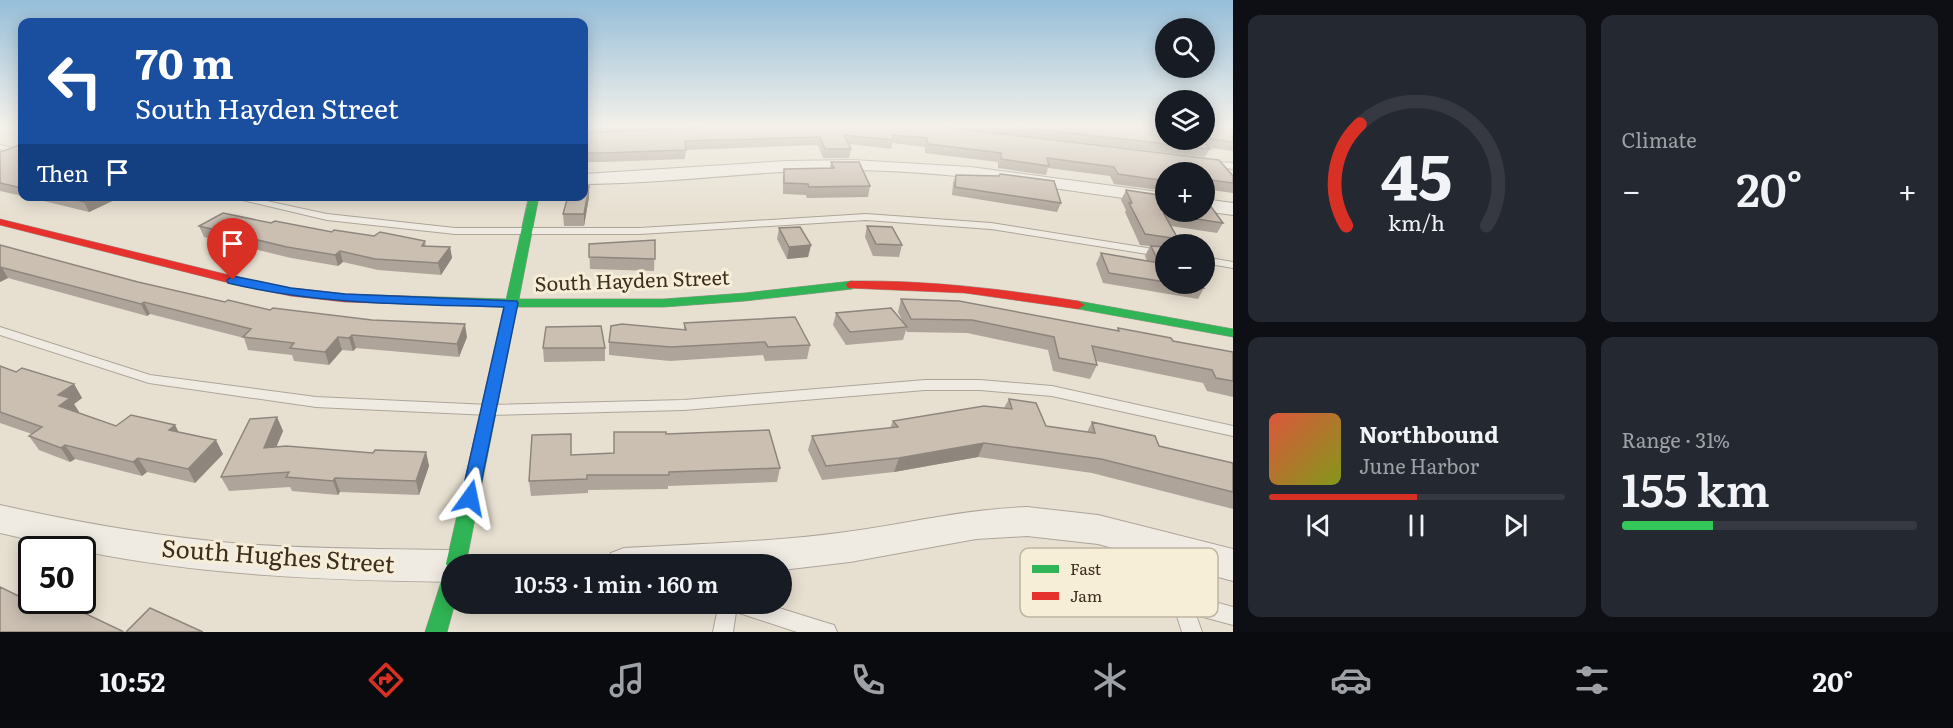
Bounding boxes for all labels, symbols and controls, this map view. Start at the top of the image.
map controls [1155,18,1215,294]
button: search [1155,18,1215,78]
text: 70 m [135,30,234,92]
icon: left [36,42,114,120]
text: South Hayden Street [135,87,399,127]
button: layers [1155,90,1215,150]
text: Climate [1622,124,1697,154]
text: 45 [1381,127,1453,219]
text: 20° [1736,154,1802,221]
text: Then [36,156,89,189]
icon: arrive [101,156,134,189]
button: + [1155,162,1215,222]
text: − [1622,164,1641,213]
text: + [1898,164,1917,213]
text: km/h [1388,206,1445,238]
pin [207,218,258,280]
icon: arrive [216,227,249,260]
button: − [1155,234,1215,294]
street label: South Hayden Street [534,261,730,297]
text: Northbound [1359,417,1499,450]
text: Range · 31% [1622,424,1730,454]
text: June Harbor [1359,450,1479,480]
text: 155 km [1622,454,1770,521]
position arrow [438,466,502,530]
icon: previous [1302,509,1335,542]
icon: pause [1400,509,1433,542]
icon: next [1499,509,1532,542]
street label: South Hughes Street [161,529,396,580]
speed limit sign: 50 [18,536,96,614]
legend [1020,548,1218,617]
text: Fast [1070,556,1102,580]
text: 10:53 · 1 min · 160 m [515,567,718,600]
text: Jam [1070,583,1103,607]
icon: directions [365,659,407,701]
icon: music [606,659,648,701]
icon: phone [847,659,889,701]
icon: climate [1089,659,1131,701]
icon: car [1330,659,1372,701]
icon: filters [1571,659,1613,701]
text: 10:52 [100,660,165,700]
text: 20° [1812,660,1853,700]

